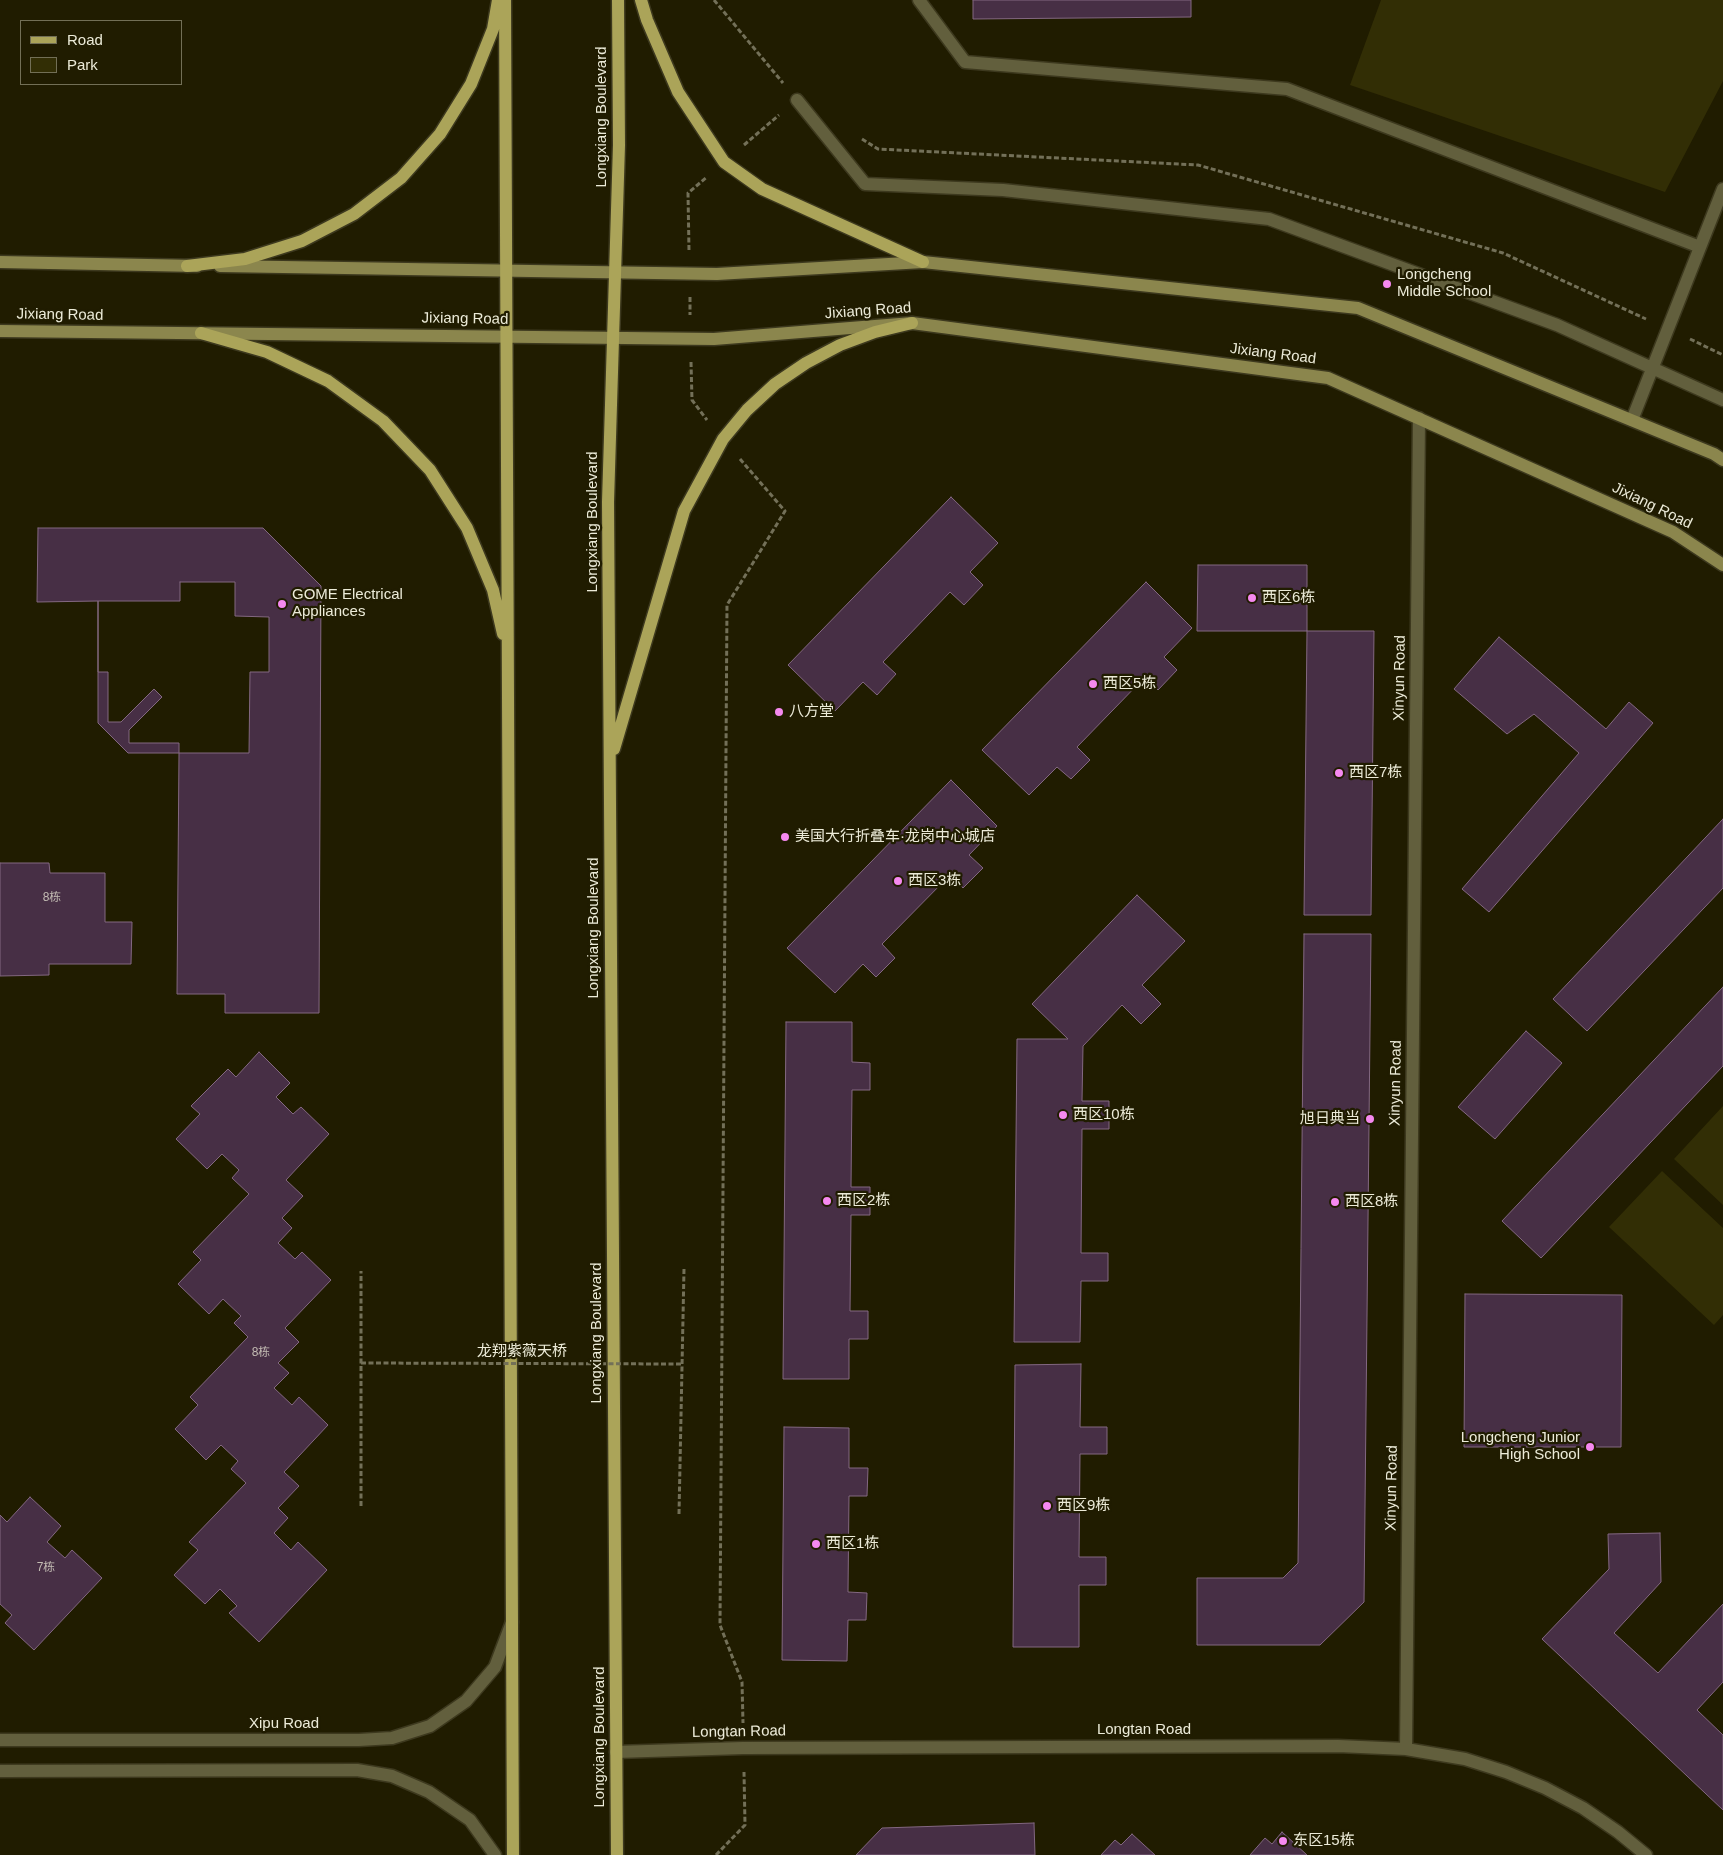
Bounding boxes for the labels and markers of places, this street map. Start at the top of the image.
place label: Longcheng Middle School [1397,266,1491,301]
marker: Longcheng Middle School [1381,278,1393,290]
place label: GOME Electrical Appliances [292,586,403,621]
place label: 西区6栋 [1262,589,1315,607]
marker: 西区6栋 [1246,592,1258,604]
marker: GOME Electrical Appliances [276,598,288,610]
place label: 西区5栋 [1103,675,1156,693]
marker: 西区5栋 [1087,678,1099,690]
place label: 八方堂 [789,703,834,721]
marker: 八方堂 [773,706,785,718]
place label: 西区7栋 [1349,764,1402,782]
marker: 西区7栋 [1333,767,1345,779]
place label: 美国大行折叠车·龙岗中心城店 [795,828,995,846]
marker: 美国大行折叠车·龙岗中心城店 [779,831,791,843]
place label: 西区3栋 [908,872,961,890]
marker: 西区3栋 [892,875,904,887]
place label: 西区10栋 [1073,1106,1135,1124]
marker: 西区10栋 [1057,1109,1069,1121]
place label: 旭日典当 [1300,1110,1360,1128]
marker: 旭日典当 [1364,1113,1376,1125]
place label: 西区2栋 [837,1192,890,1210]
place label: 西区8栋 [1345,1193,1398,1211]
marker: 西区2栋 [821,1195,833,1207]
marker: 西区8栋 [1329,1196,1341,1208]
place label: Longcheng Junior High School [1461,1429,1580,1464]
marker: Longcheng Junior High School [1584,1441,1596,1453]
place label: 西区9栋 [1057,1497,1110,1515]
marker: 西区9栋 [1041,1500,1053,1512]
place label: 西区1栋 [826,1535,879,1553]
marker: 西区1栋 [810,1538,822,1550]
place label: 东区15栋 [1293,1832,1355,1850]
marker: 东区15栋 [1277,1835,1289,1847]

